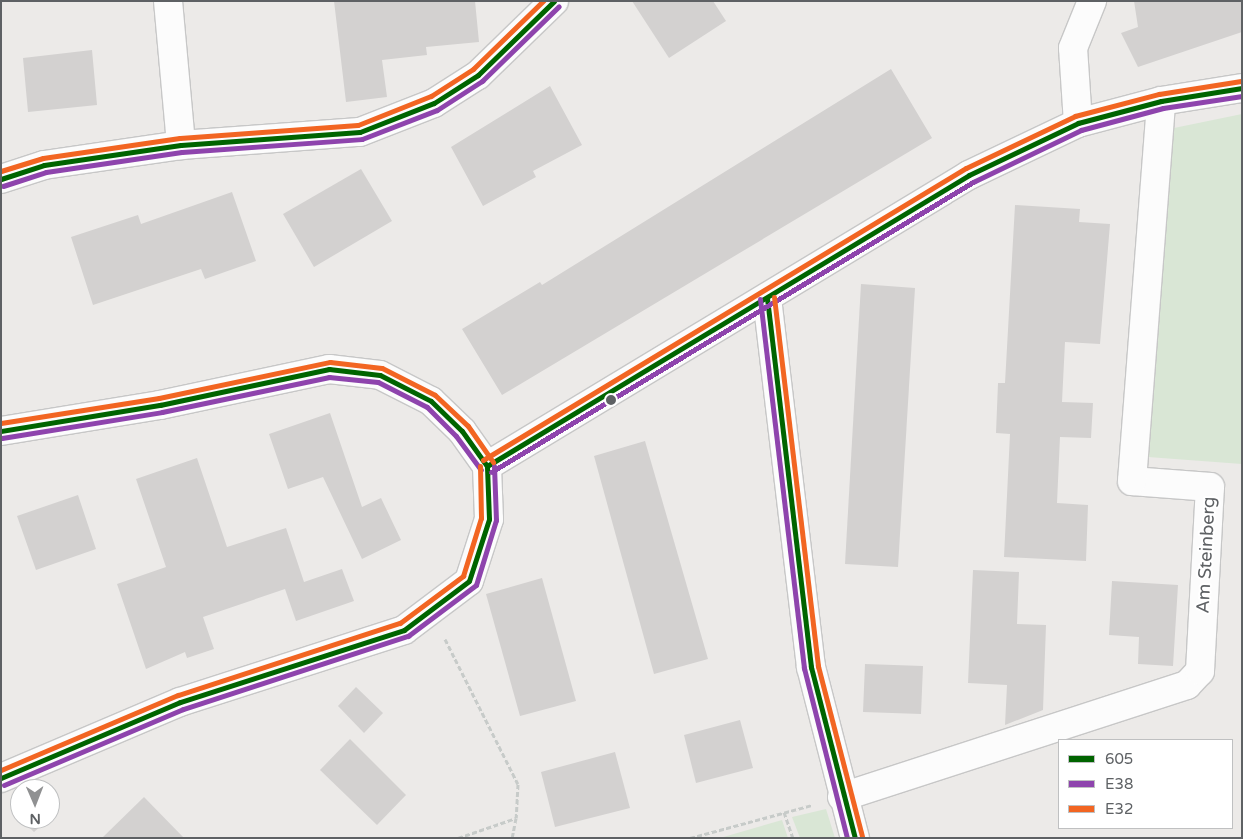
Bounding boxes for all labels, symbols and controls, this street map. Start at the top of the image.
unlabelled marker [606,395,616,405]
street label: Am Steinberg [1192,496,1220,614]
legend [1058,739,1233,829]
text: 605 [1105,750,1133,768]
text: E38 [1105,775,1133,793]
north arrow [10,779,60,829]
text: E32 [1105,800,1133,818]
text: N [29,810,41,827]

